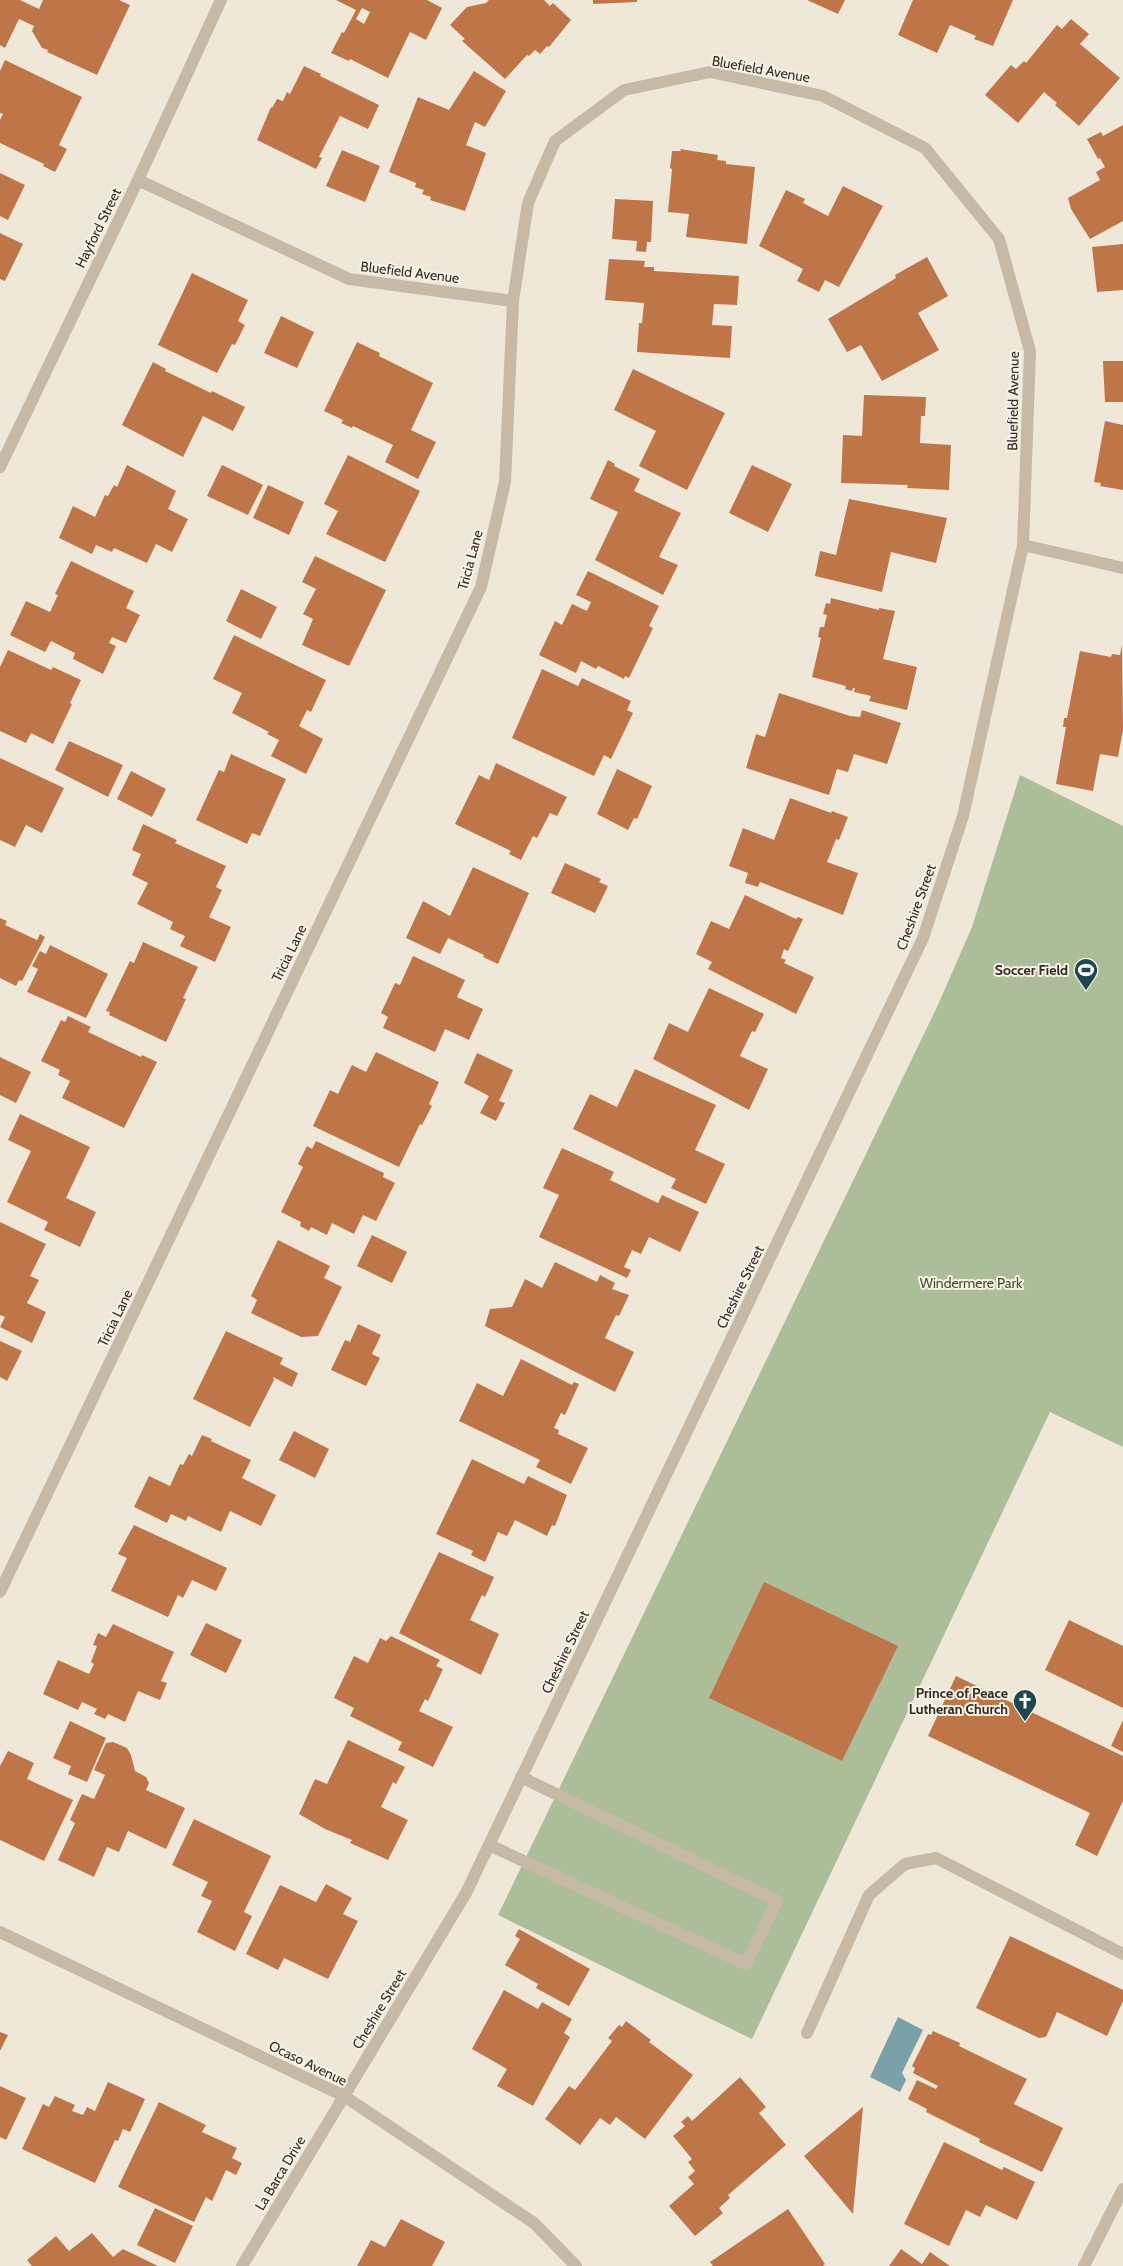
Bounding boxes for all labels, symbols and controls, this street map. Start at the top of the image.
street label: Bluefield Avenue [710,52,812,86]
street label: Hayford Street [71,185,125,271]
street label: Bluefield Avenue [360,257,460,287]
street label: Bluefield Avenue [1003,351,1023,451]
street label: Tricia Lane [453,528,487,592]
street label: Cheshire Street [892,861,940,952]
street label: Tricia Lane [267,921,311,985]
sports icon: Soccer Field [1073,957,1099,991]
place label: Soccer Field [995,961,1068,979]
street label: Cheshire Street [712,1242,768,1332]
park label: Windermere Park [920,1274,1023,1292]
street label: Tricia Lane [93,1286,137,1350]
street label: Cheshire Street [537,1607,593,1697]
place label: Prince of Peace Lutheran Church [909,1684,1008,1718]
church icon: Prince of Peace Lutheran Church [1012,1688,1038,1722]
street label: Cheshire Street [348,1965,410,2052]
street label: Ocaso Avenue [266,2036,350,2090]
street label: La Barca Drive [251,2132,309,2214]

